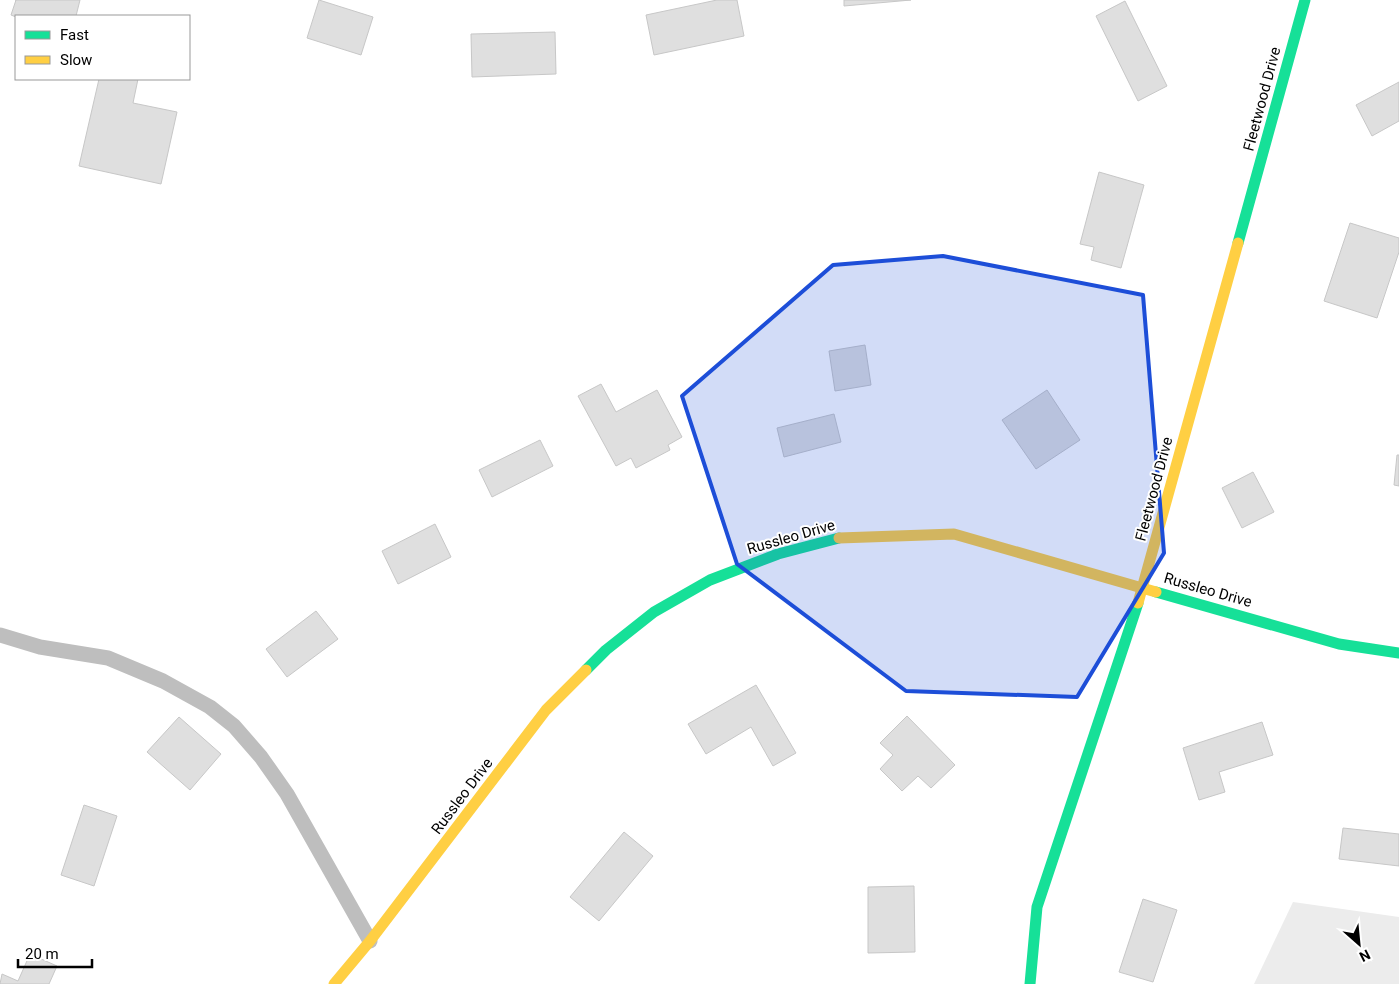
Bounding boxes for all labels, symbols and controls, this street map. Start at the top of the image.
legend [15,15,190,80]
text: Fast [60,26,89,44]
street label: Fleetwood Drive [1239,45,1285,153]
text: Slow [60,51,92,69]
street label: Fleetwood Drive [1131,435,1177,543]
street label: Russleo Drive [745,516,837,558]
street label: Russleo Drive [1162,569,1254,611]
street label: Russleo Drive [428,754,496,838]
north arrow [1334,919,1384,969]
scale bar [18,936,91,968]
text: 20 m [25,945,59,963]
text: N [1357,946,1373,965]

